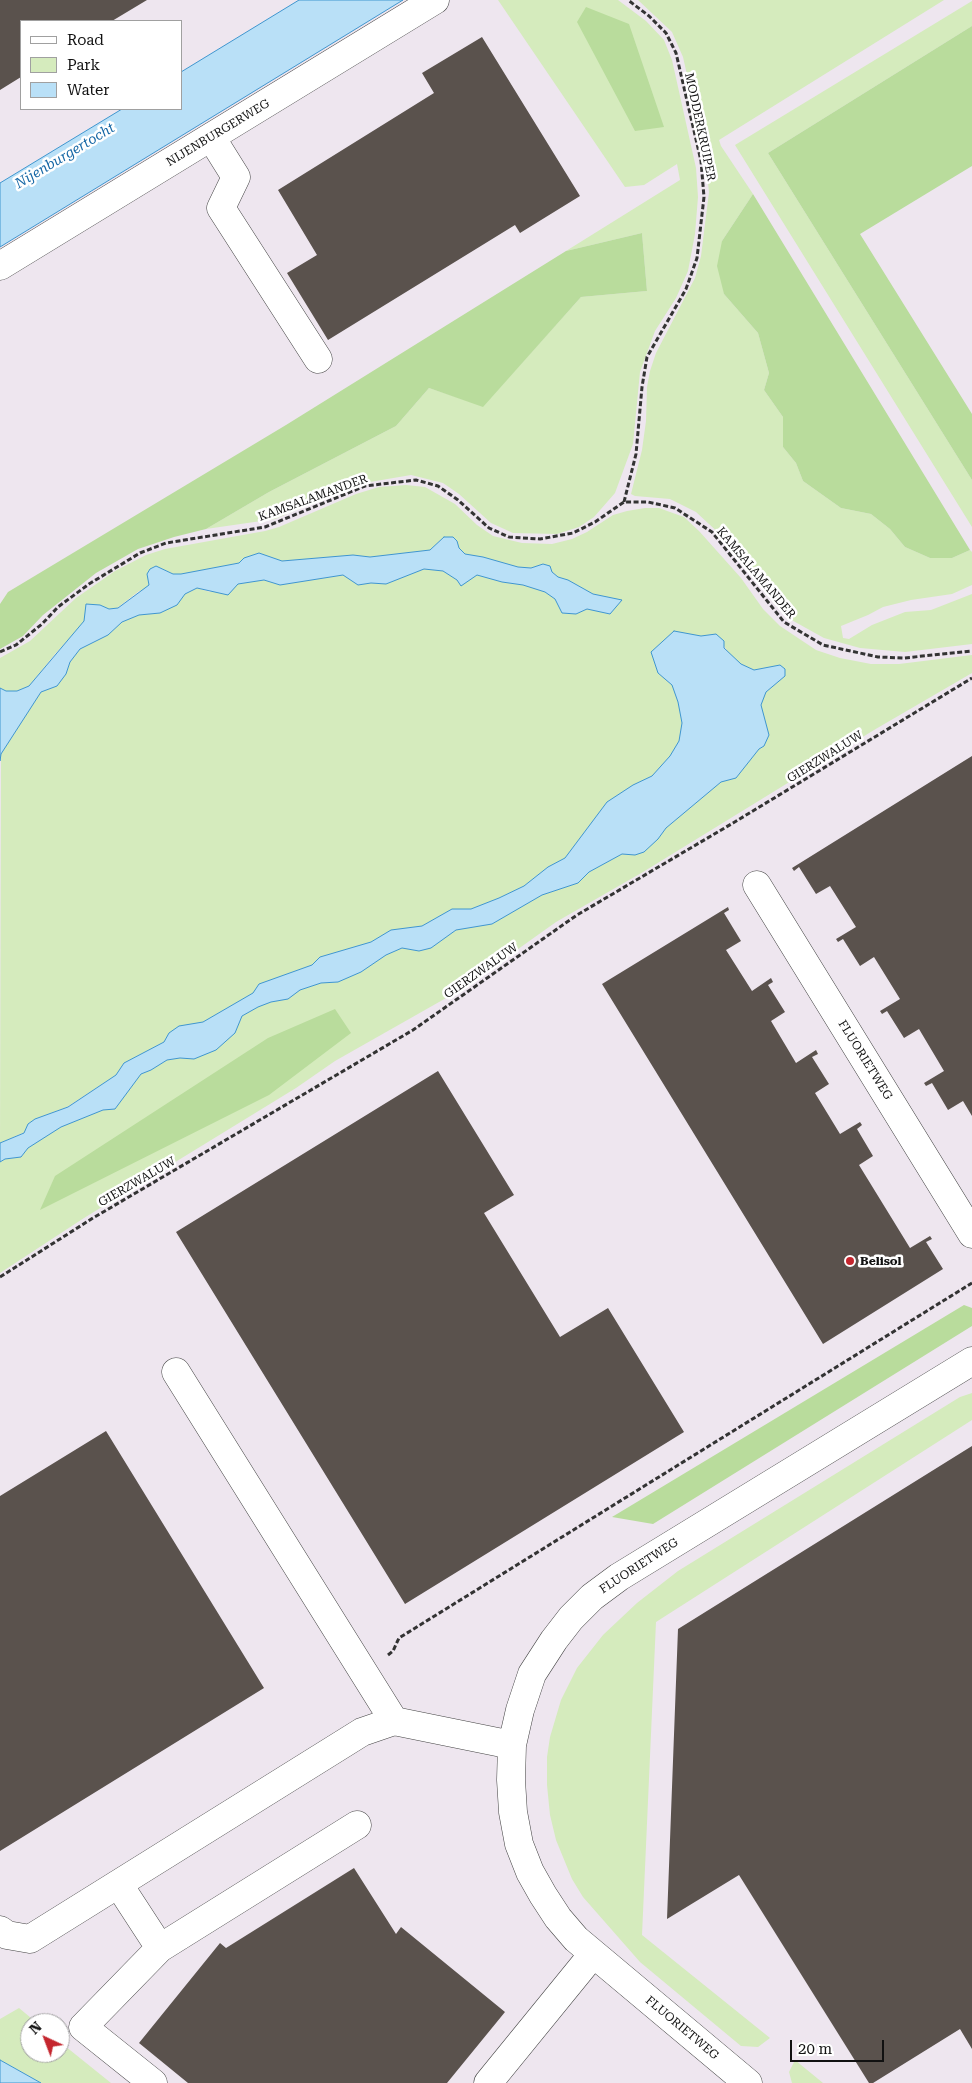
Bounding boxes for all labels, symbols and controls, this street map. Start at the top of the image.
legend [20,20,182,110]
text: Road [67,31,104,49]
text: Park [67,56,100,74]
street label: MODDERKRUIPER [681,72,719,182]
text: Water [67,81,109,99]
street label: NIJENBURGERWEG [164,96,272,170]
water label: Nijenburgertocht [12,120,118,192]
street label: KAMSALAMANDER [256,472,370,524]
street label: KAMSALAMANDER [713,524,799,622]
street label: GIERZWALUW [785,728,865,786]
street label: GIERZWALUW [441,940,521,1002]
street label: FLUORIETWEG [835,1018,895,1102]
street label: GIERZWALUW [96,1154,178,1210]
place label: Belisol [860,1254,902,1268]
marker: Belisol [844,1255,856,1267]
street label: FLUORIETWEG [597,1535,681,1597]
street label: FLUORIETWEG [642,1993,722,2063]
north arrow [20,2013,70,2063]
text: N [26,2018,45,2037]
scale bar [792,2030,886,2062]
text: 20 m [798,2040,832,2058]

